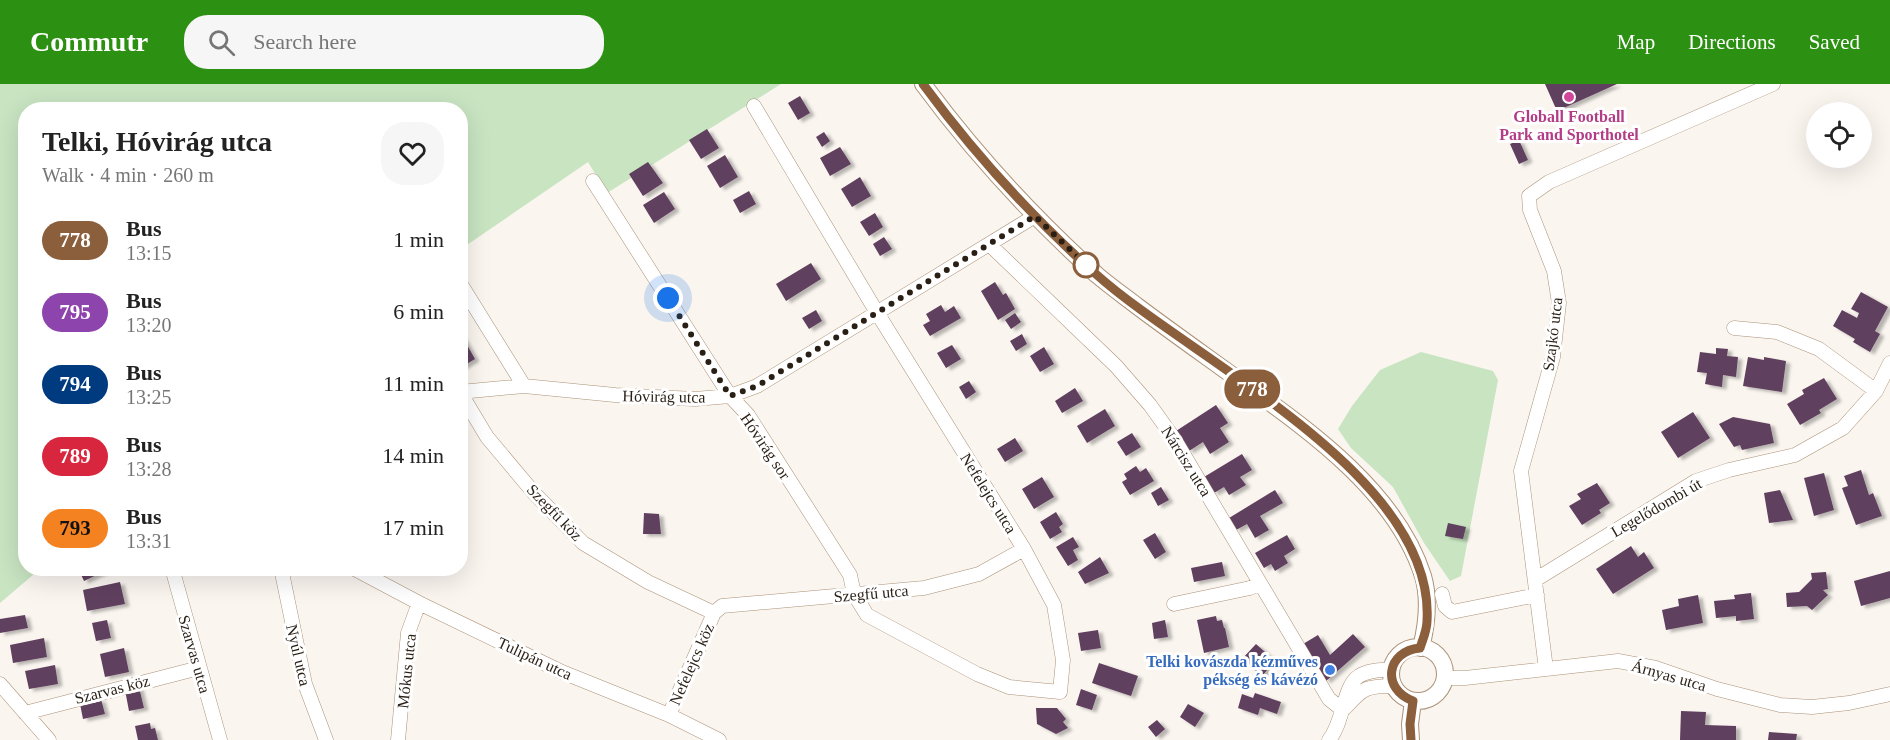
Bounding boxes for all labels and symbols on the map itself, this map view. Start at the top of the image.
marker: Globall Football Park and Sporthotel [1562,90,1576,104]
place label: Globall Football Park and Sporthotel [1499,108,1639,144]
unlabelled marker [1073,252,1099,278]
your location [653,283,683,313]
street label: Szajkó utca [1540,296,1566,372]
line badge: 778 [1218,370,1286,408]
street label: Hóvirág utca [622,387,706,407]
street label: Hóvirág sor [736,410,794,484]
street label: Nárcisz utca [1158,423,1215,499]
street label: Nefelejcs utca [956,450,1020,537]
street label: Legelődombi út [1608,474,1706,541]
street label: Szegfű köz [523,481,586,545]
street label: Szegfű utca [833,582,909,606]
street label: Szarvas utca [175,613,214,695]
street label: Nefelejcs köz [666,621,718,708]
street label: Nyúl utca [282,623,314,688]
street label: Mókus utca [394,633,419,709]
street label: Tulipán utca [495,634,575,684]
place label: Telki kovászda kézműves pékség és kávézó [1146,653,1318,689]
street label: Árnyas utca [1629,656,1708,695]
marker: Telki kovászda kézműves pékség és kávézó [1323,663,1337,677]
street label: Szarvas köz [73,672,151,707]

